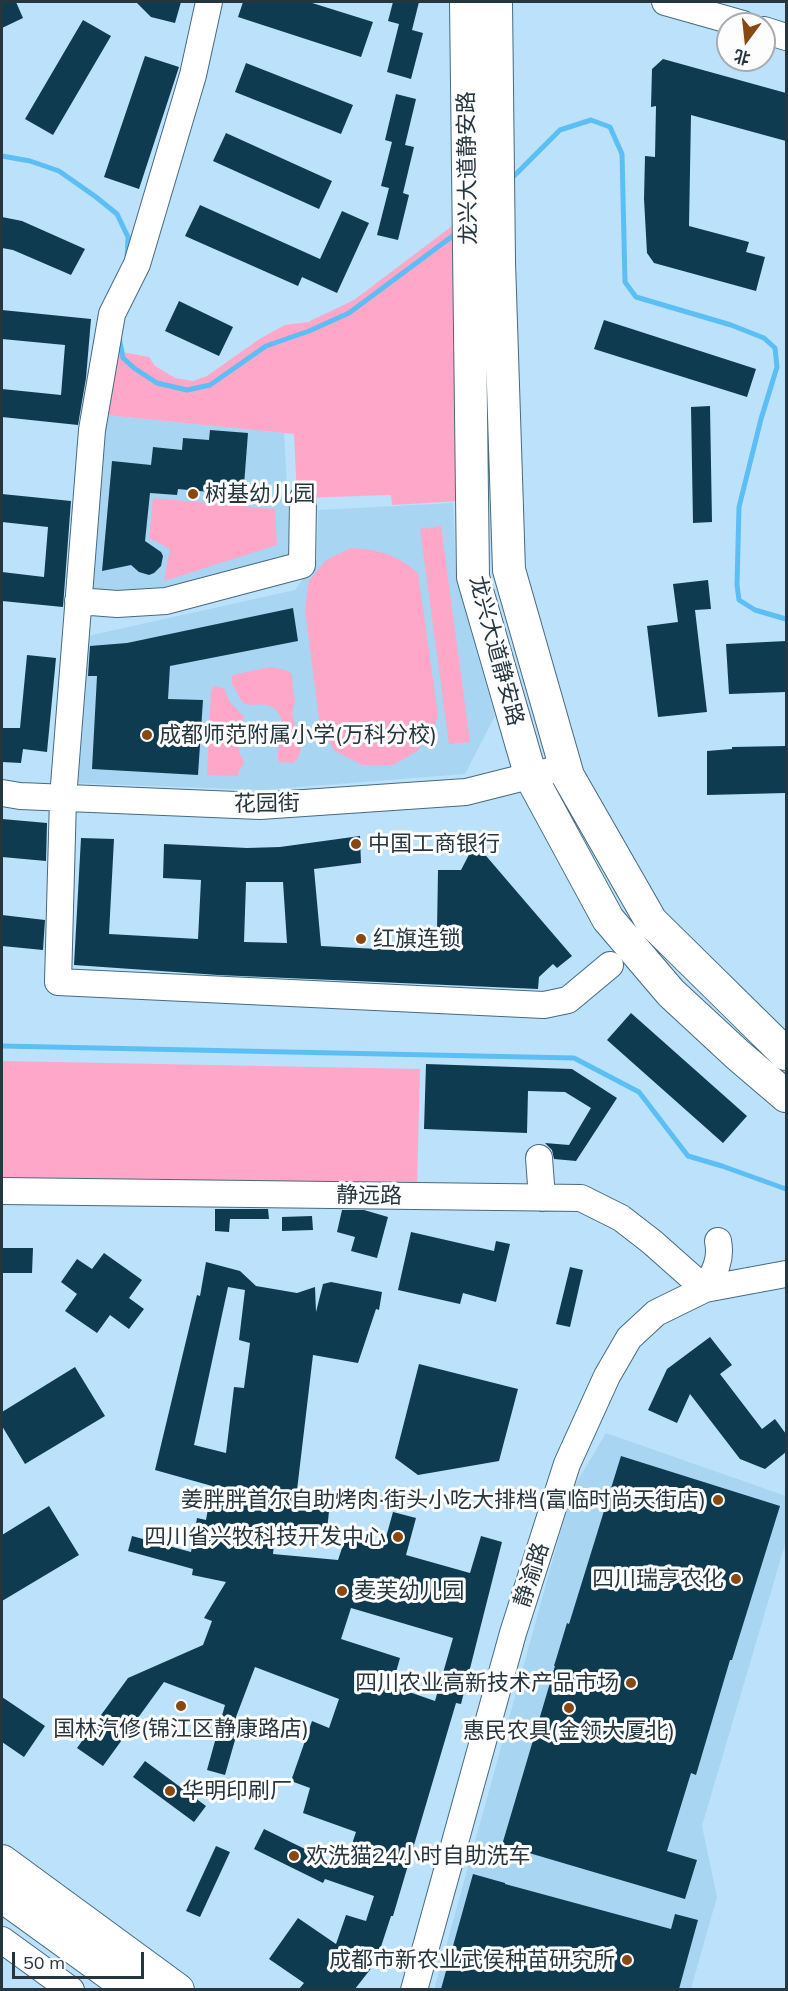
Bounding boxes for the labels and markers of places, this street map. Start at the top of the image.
place label: 树基幼儿园 [205,481,315,507]
marker: 树基幼儿园 [186,487,200,501]
place label: 成都师范附属小学(万科分校) [159,722,437,748]
marker: 成都师范附属小学(万科分校) [140,728,154,742]
place label: 中国工商银行 [368,831,500,857]
marker: 中国工商银行 [349,837,363,851]
place label: 红旗连锁 [373,926,461,952]
marker: 红旗连锁 [354,932,368,946]
place label: 姜胖胖首尔自助烤肉·街头小吃大排档(富临时尚天街店) [181,1487,706,1513]
marker: 姜胖胖首尔自助烤肉·街头小吃大排档(富临时尚天街店) [711,1493,725,1507]
place label: 四川省兴牧科技开发中心 [144,1524,386,1550]
marker: 四川省兴牧科技开发中心 [391,1530,405,1544]
place label: 四川瑞亨农化 [592,1566,724,1592]
marker: 四川瑞亨农化 [729,1572,743,1586]
place label: 麦芙幼儿园 [354,1578,464,1604]
marker: 麦芙幼儿园 [335,1584,349,1598]
place label: 四川农业高新技术产品市场 [355,1670,619,1696]
marker: 四川农业高新技术产品市场 [624,1676,638,1690]
marker: 国林汽修(锦江区静康路店) [174,1699,188,1713]
marker: 惠民农具(金领大厦北) [562,1701,576,1715]
place label: 国林汽修(锦江区静康路店) [53,1716,309,1742]
place label: 惠民农具(金领大厦北) [463,1718,675,1744]
place label: 华明印刷厂 [182,1778,292,1804]
marker: 华明印刷厂 [163,1784,177,1798]
place label: 欢洗猫24小时自助洗车 [306,1843,530,1869]
marker: 欢洗猫24小时自助洗车 [287,1849,301,1863]
place label: 成都市新农业武侯种苗研究所 [329,1947,615,1973]
marker: 成都市新农业武侯种苗研究所 [620,1953,634,1967]

